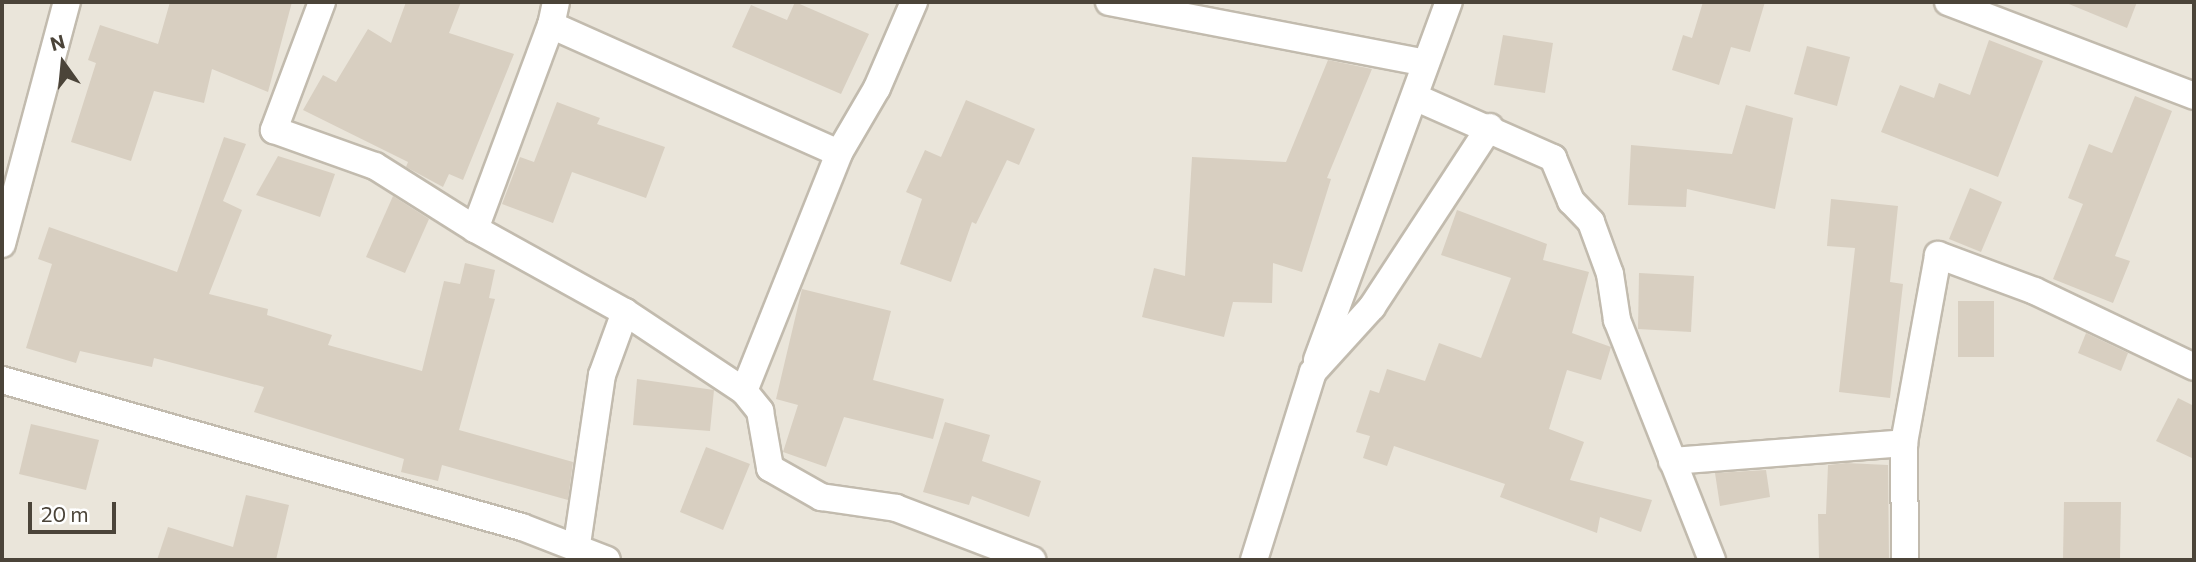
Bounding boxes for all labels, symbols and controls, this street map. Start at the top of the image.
north arrow [28,28,98,98]
text: N [48,29,67,55]
scale bar [32,489,119,532]
text: 20 m [41,501,89,526]

